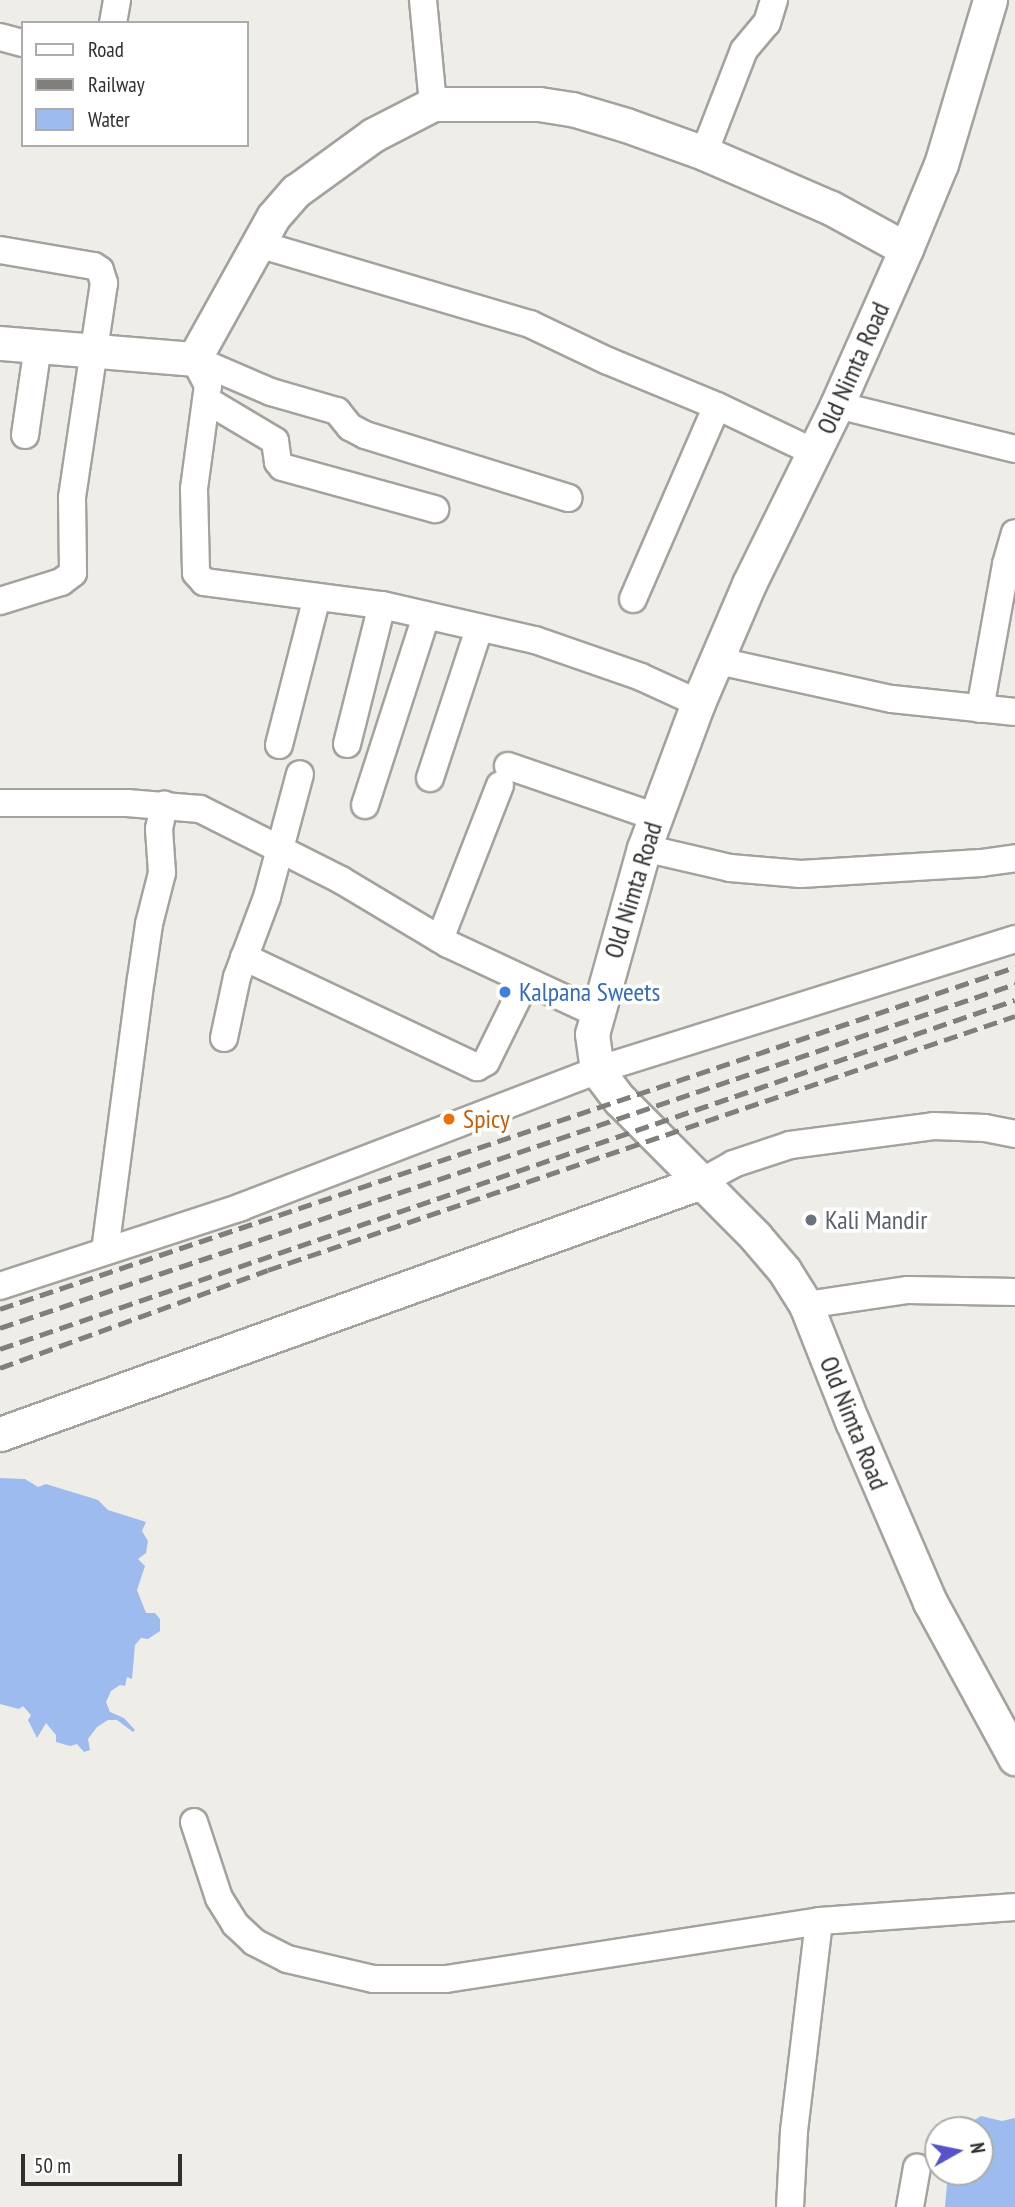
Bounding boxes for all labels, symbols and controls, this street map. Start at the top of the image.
legend [21,21,248,147]
text: Road [88,36,124,63]
text: Railway [88,71,145,98]
text: Water [88,106,130,133]
street label: Old Nimta Road [810,297,896,439]
street label: Old Nimta Road [597,818,669,962]
place label: Kalpana Sweets [519,976,660,1008]
marker: Kalpana Sweets [497,984,513,1000]
place label: Spicy [463,1103,510,1135]
marker: Spicy [441,1111,457,1127]
place label: Kali Mandir [825,1204,927,1236]
marker: Kali Mandir [803,1212,819,1228]
street label: Old Nimta Road [813,1352,895,1494]
north arrow [924,2116,994,2186]
scale bar [24,2140,186,2184]
text: N [965,2141,990,2155]
text: 50 m [34,2152,71,2179]

